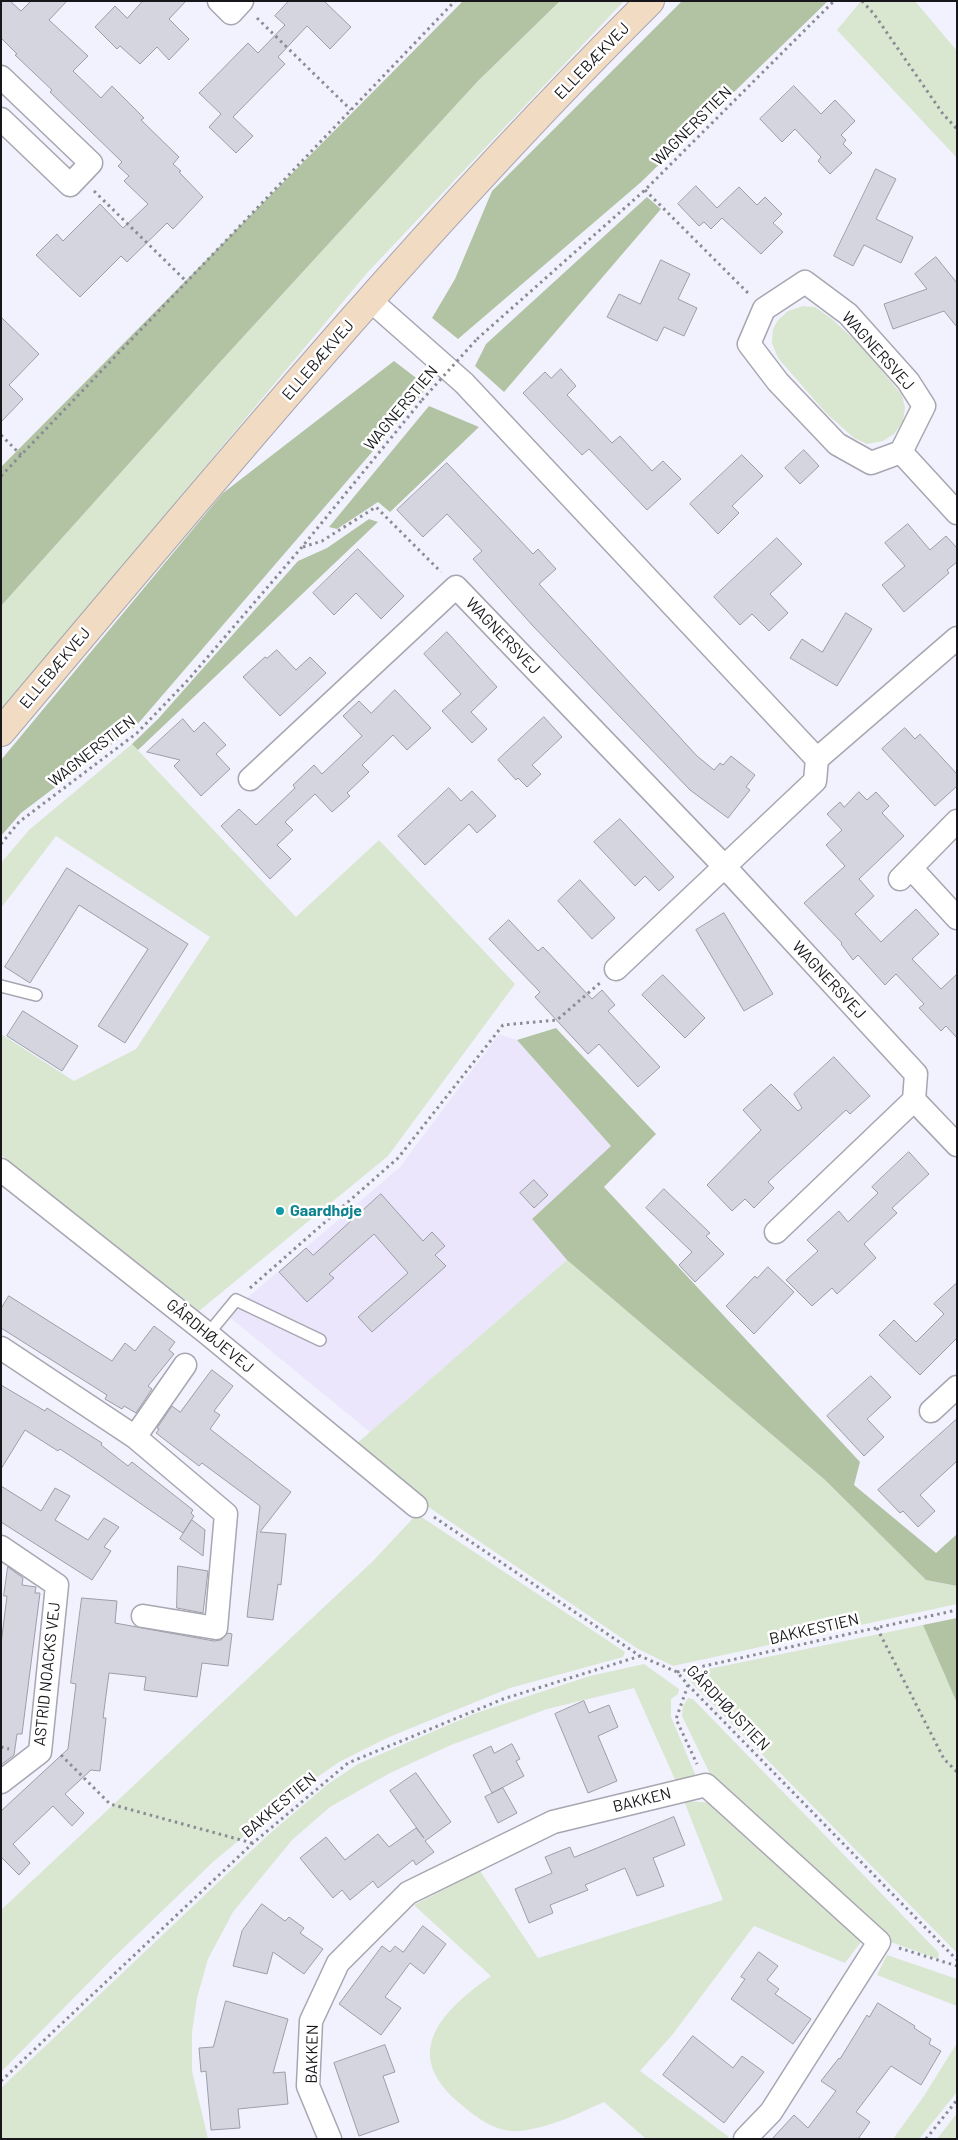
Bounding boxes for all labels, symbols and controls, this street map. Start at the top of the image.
street label: ELLEBÆKVEJ [550,18,634,104]
street label: WAGNERSTIEN [648,82,736,170]
street label: WAGNERSVEJ [838,308,918,394]
street label: ELLEBÆKVEJ [278,316,358,404]
street label: WAGNERSTIEN [360,362,442,454]
street label: WAGNERSVEJ [462,594,544,678]
street label: ELLEBÆKVEJ [16,624,94,712]
street label: WAGNERSTIEN [45,711,139,791]
street label: WAGNERSVEJ [788,937,870,1023]
place label: Gaardhøje [290,1201,362,1221]
marker: Gaardhøje [274,1205,286,1217]
street label: GÅRDHØJEVEJ [162,1295,258,1377]
street label: ASTRID NOACKS VEJ [30,1601,64,1747]
street label: BAKKESTIEN [767,1609,861,1649]
street label: GÅRDHØJSTIEN [682,1661,774,1755]
street label: BAKKESTIEN [238,1768,320,1842]
street label: BAKKEN [611,1783,673,1817]
street label: BAKKEN [302,2024,322,2084]

